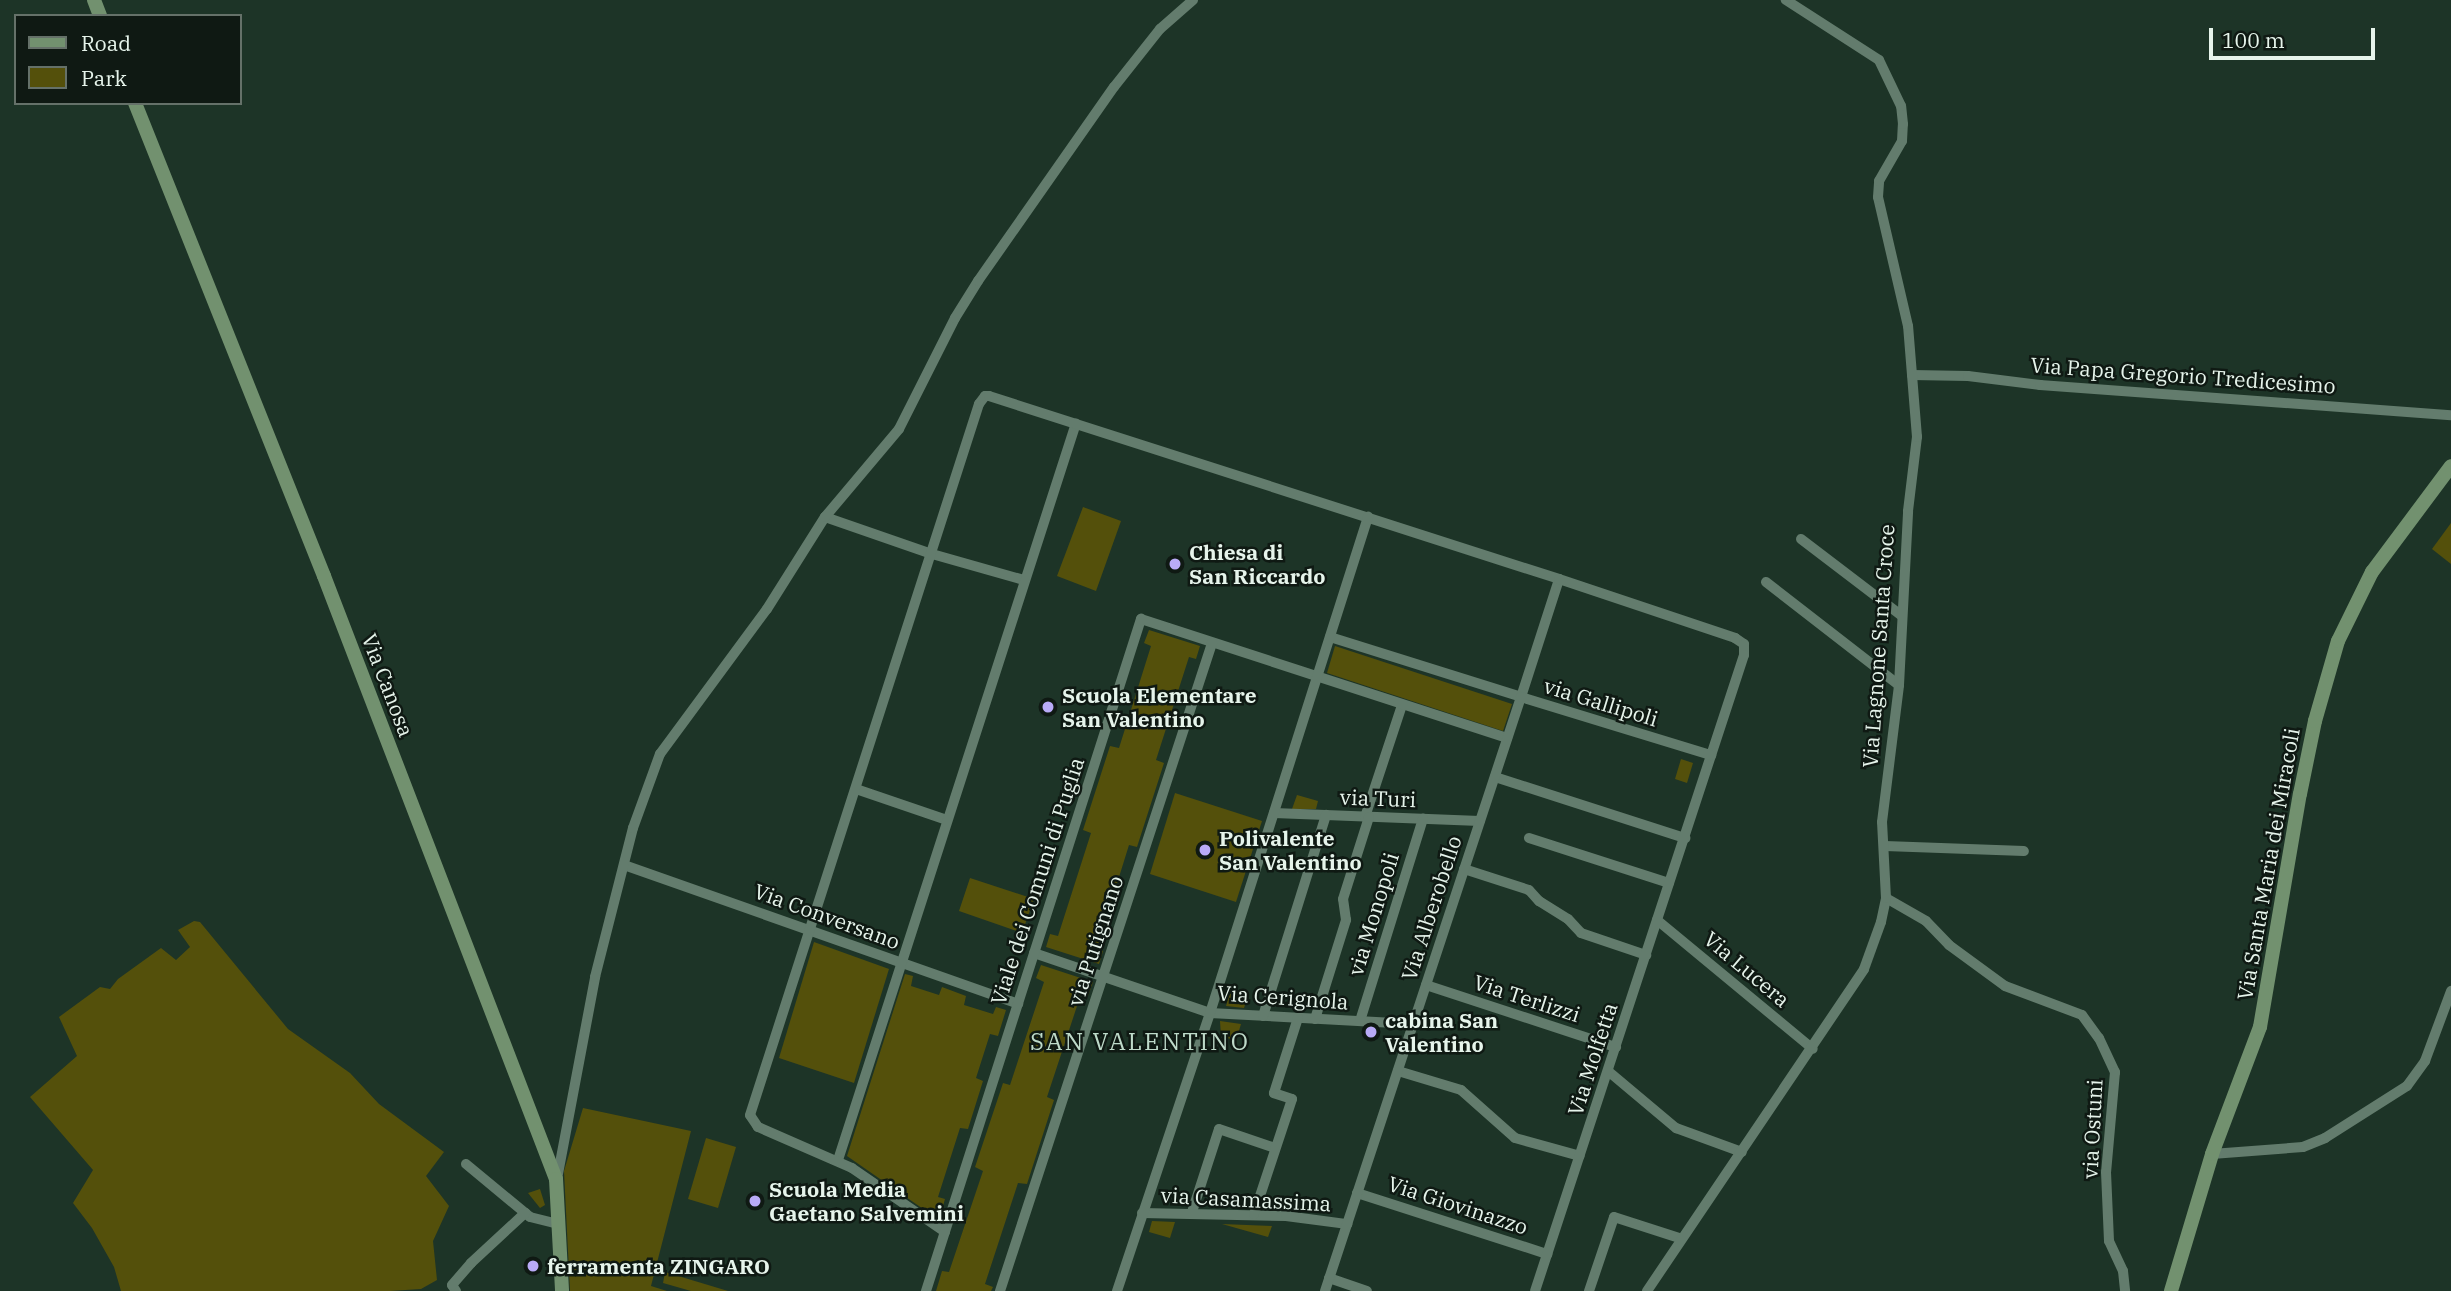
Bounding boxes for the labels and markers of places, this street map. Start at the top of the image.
place label: Chiesa di San Riccardo [1189,539,1326,589]
marker: Chiesa di San Riccardo [1167,556,1183,572]
place label: Scuola Elementare San Valentino [1062,682,1257,732]
marker: Scuola Elementare San Valentino [1040,699,1056,715]
place label: Polivalente San Valentino [1219,825,1362,875]
marker: Polivalente San Valentino [1197,842,1213,858]
place label: cabina San Valentino [1385,1007,1498,1057]
marker: cabina San Valentino [1363,1024,1379,1040]
place label: Scuola Media Gaetano Salvemini [769,1176,964,1226]
marker: Scuola Media Gaetano Salvemini [747,1193,763,1209]
place label: ferramenta ZINGARO [547,1253,770,1279]
marker: ferramenta ZINGARO [525,1258,541,1274]

